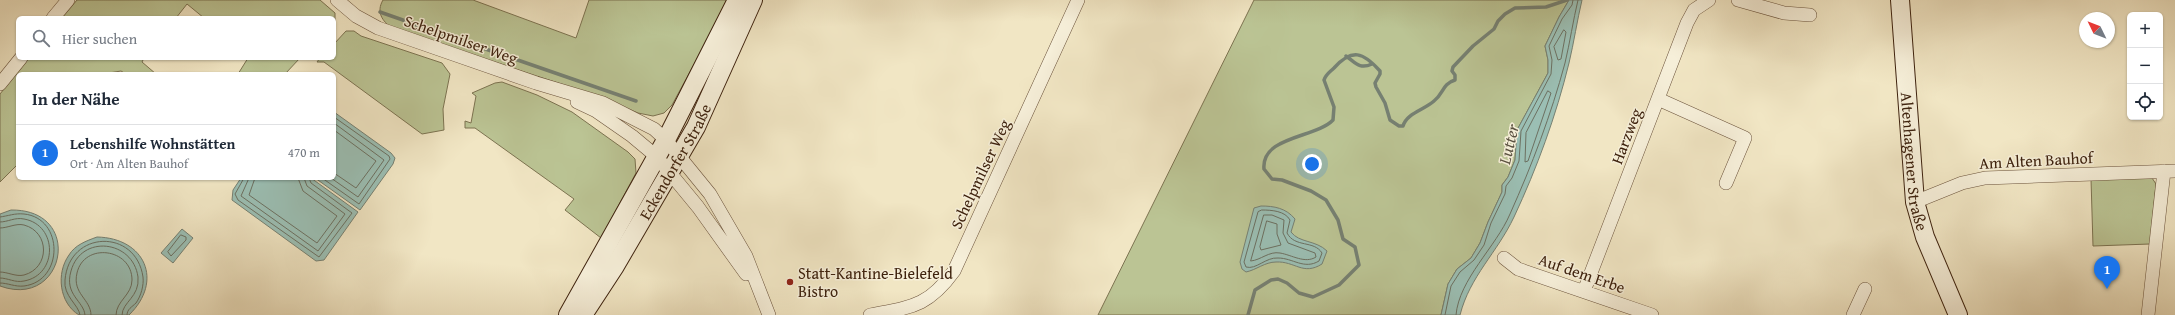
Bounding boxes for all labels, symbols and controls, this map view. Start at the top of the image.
street label: Schelpmilser Weg [401,8,521,70]
north arrow [2079,12,2115,48]
map controls [2127,12,2163,120]
button: + [2127,12,2163,48]
search box [16,16,336,60]
icon: search [30,27,52,49]
text: Hier suchen [62,28,137,49]
button: − [2127,48,2163,84]
button: locate [2127,84,2163,120]
text: In der Nähe [32,86,120,111]
street label: Altenhagener Straße [1895,91,1935,233]
street label: Eckendorfer Straße [633,100,717,224]
street label: Harzweg [1604,104,1648,168]
street label: Schelpmilser Weg [944,115,1016,233]
water label: Lutter [1491,121,1525,168]
text: Lebenshilfe Wohnstätten [70,133,235,154]
text: 1 [42,143,48,162]
text: 470 m [288,143,320,162]
street label: Am Alten Bauhof [1979,145,2095,175]
text: Ort · Am Alten Bauhof [70,154,188,173]
your location [1302,154,1322,174]
street label: Auf dem Erbe [1535,247,1629,299]
pin: 1 [2094,256,2120,289]
place label: Statt-Kantine-Bielefeld Bistro [798,261,953,303]
marker: Statt-Kantine-Bielefeld Bistro [785,277,795,287]

